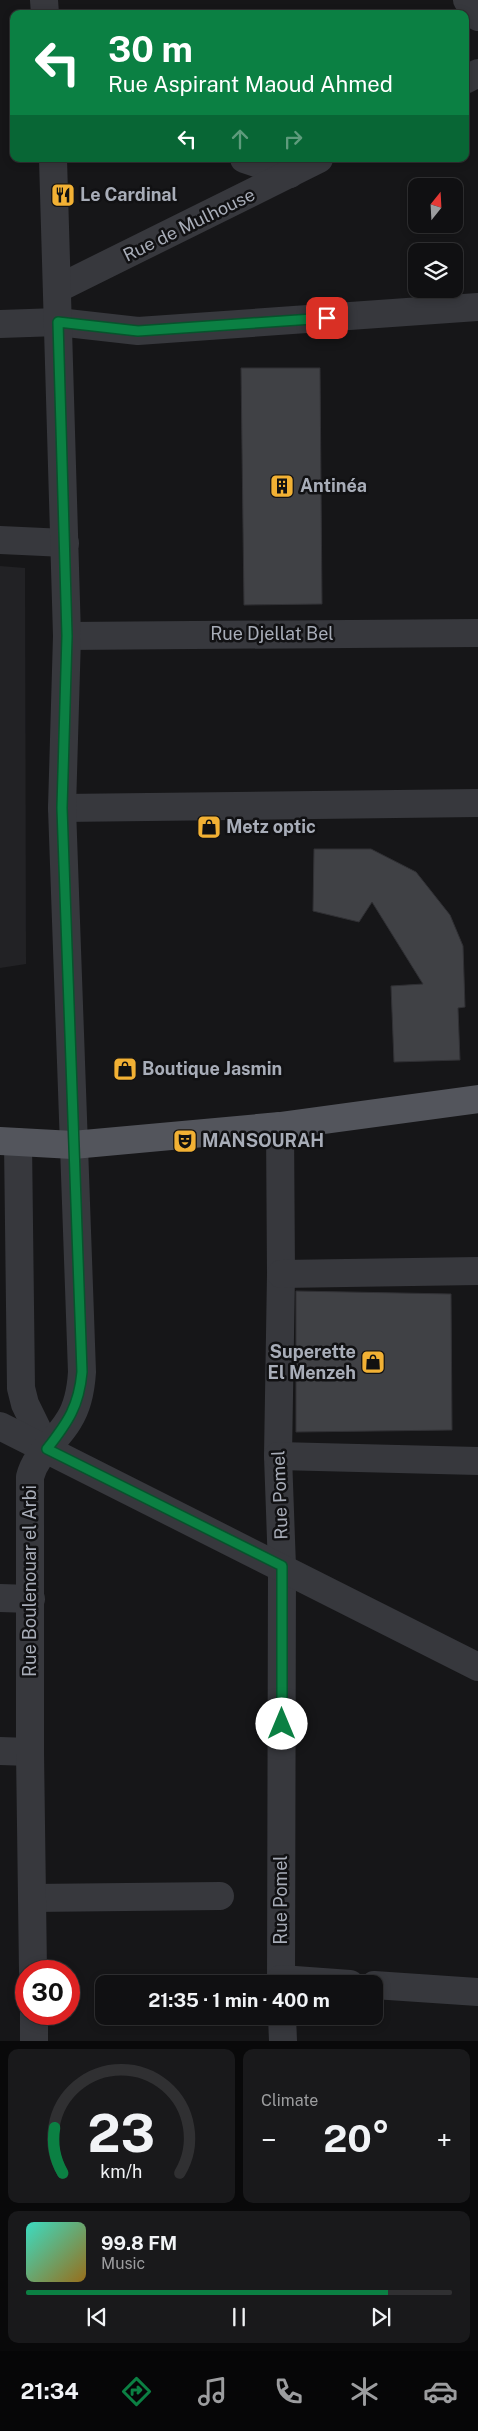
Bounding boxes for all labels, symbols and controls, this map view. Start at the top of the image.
text: 30 m [108,29,193,70]
icon: left [25,30,90,95]
text: Rue Aspirant Maoud Ahmed [108,71,393,97]
icon: left [173,125,201,153]
icon: ahead [226,125,254,153]
icon: right [279,125,307,153]
north arrow [408,178,462,232]
map controls [408,178,463,298]
restaurant icon: Le Cardinal [50,182,76,208]
place label: Le Cardinal [80,184,178,205]
street label: Rue de Mulhouse [119,184,258,266]
button: layers [408,243,463,298]
pin [306,297,348,339]
icon: arrive [313,304,341,332]
building icon: Antinéa [269,473,295,499]
place label: Antinéa [300,475,367,496]
street label: Rue Djellat Bel [210,623,334,644]
shop icon: Metz optic [196,814,222,840]
place label: Metz optic [226,816,316,837]
shop icon: Boutique Jasmin [112,1056,138,1082]
place label: Boutique Jasmin [142,1058,282,1079]
theatre icon: MANSOURAH [172,1128,198,1154]
place label: MANSOURAH [202,1130,324,1151]
place label: Superette El Menzeh [268,1341,356,1383]
shop icon: Superette El Menzeh [360,1349,386,1375]
street label: Rue Pomel [267,1450,292,1540]
street label: Rue Boulenouar el Arbi [19,1485,40,1677]
position arrow [255,1697,307,1749]
street label: Rue Pomel [270,1855,291,1945]
speed limit sign: 30 [15,1960,80,2025]
text: 21:35 · 1 min · 400 m [148,1989,330,2011]
text: Climate [261,2091,318,2110]
text: 23 [88,2103,155,2164]
text: 20° [323,2116,390,2161]
text: − [261,2123,277,2156]
text: + [436,2123,452,2156]
text: km/h [100,2161,143,2182]
text: 99.8 FM [101,2232,177,2254]
text: Music [101,2254,145,2273]
icon: previous [83,2303,111,2331]
icon: pause [225,2303,253,2331]
icon: next [367,2303,395,2331]
icon: directions [119,2374,154,2409]
icon: music [195,2374,230,2409]
icon: phone [271,2374,306,2409]
icon: climate [347,2374,382,2409]
icon: car [423,2374,458,2409]
text: 21:34 [20,2378,79,2404]

